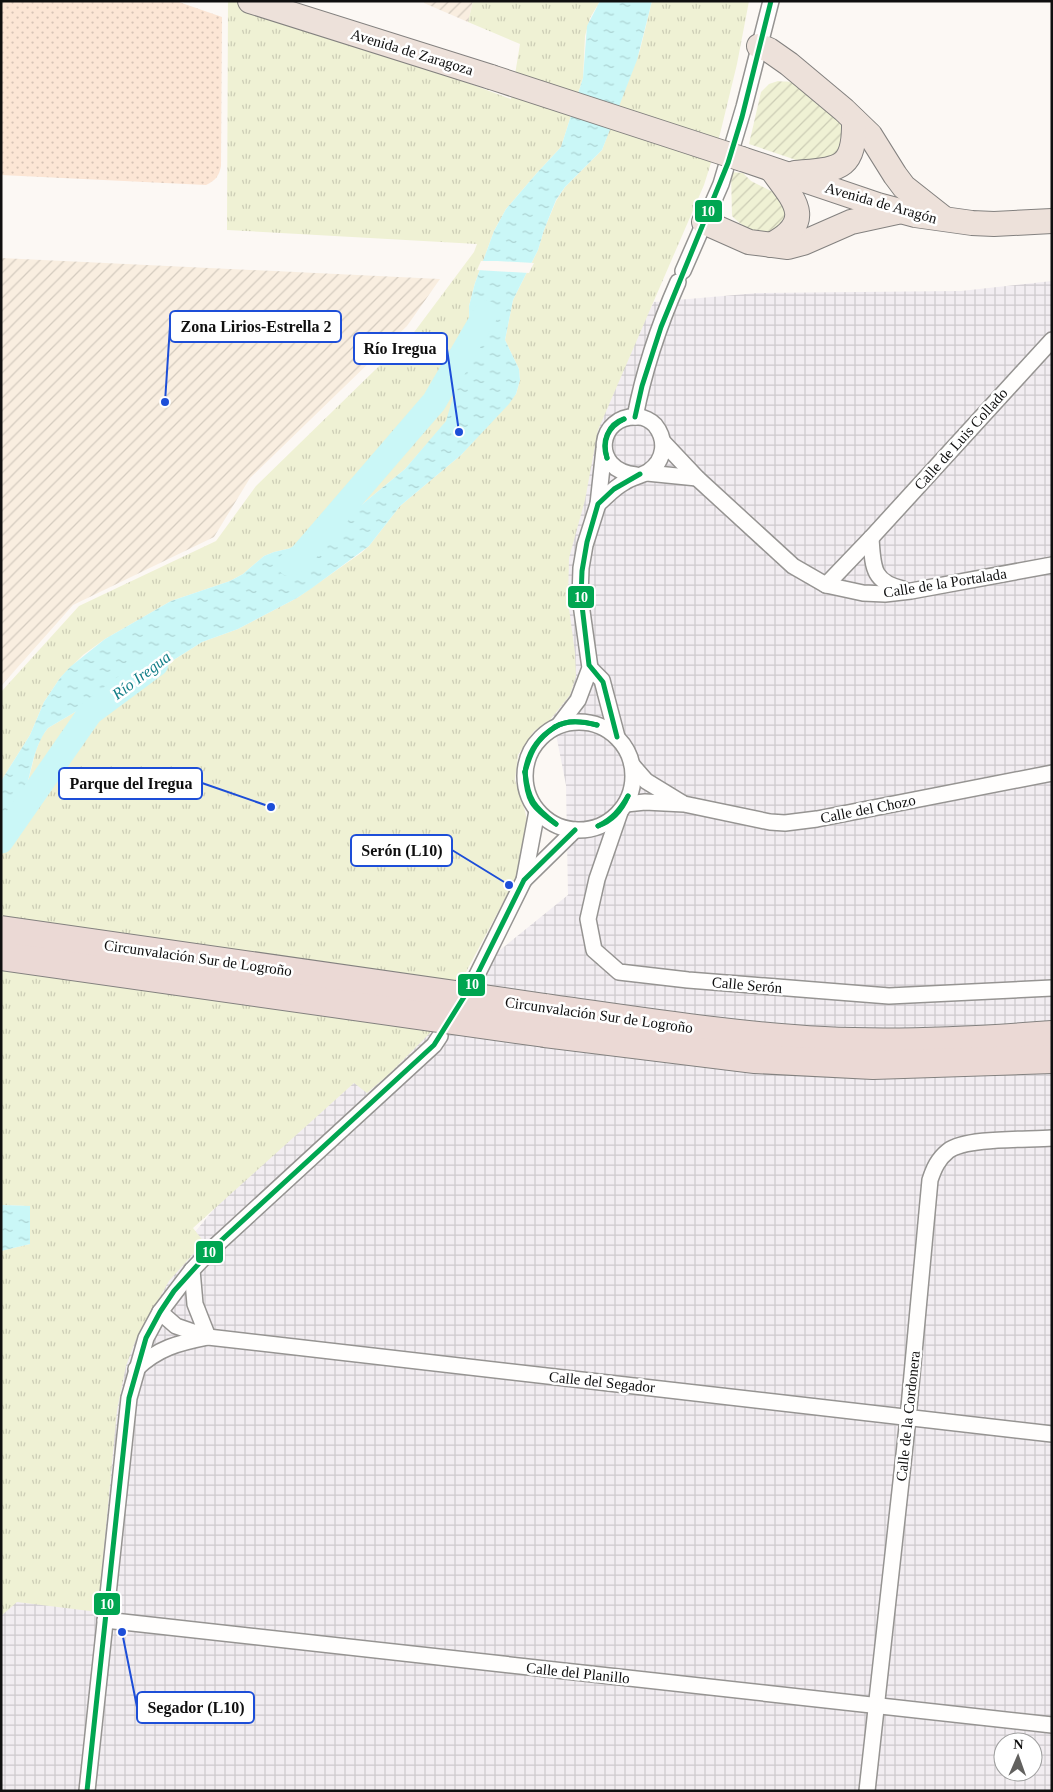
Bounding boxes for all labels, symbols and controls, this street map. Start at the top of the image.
street label: Avenida de Zaragoza [349,26,475,78]
street label: Avenida de Aragón [823,179,939,227]
line badge: 10 [694,199,723,223]
text: 10 [701,204,715,219]
callout: Zona Lirios-Estrella 2 [170,311,341,342]
text: Zona Lirios-Estrella 2 [181,318,331,335]
callout: Río Iregua [354,333,447,364]
text: Río Iregua [363,340,437,358]
street label: Calle de Luis Collado [911,385,1011,493]
street label: Calle de la Portalada [882,565,1008,601]
line badge: 10 [567,585,595,609]
text: 10 [574,590,588,605]
water label: Río Iregua [108,648,174,704]
callout: Parque del Iregua [59,768,202,799]
text: Parque del Iregua [70,775,192,793]
street label: Calle del Chozo [819,792,917,826]
callout: Serón (L10) [351,835,452,866]
text: Serón (L10) [361,842,443,860]
street label: Circunvalación Sur de Logroño [103,937,293,979]
line badge: 10 [457,973,486,997]
street label: Calle Serón [711,974,783,996]
text: 10 [465,977,479,992]
street label: Circunvalación Sur de Logroño [504,994,694,1036]
line badge: 10 [195,1240,224,1264]
text: 10 [202,1245,216,1260]
street label: Calle de la Cordonera [893,1350,923,1482]
street label: Calle del Segador [548,1368,656,1396]
line badge: 10 [93,1592,121,1616]
text: 10 [100,1597,114,1612]
street label: Calle del Planillo [525,1660,631,1686]
callout: Segador (L10) [137,1692,254,1723]
text: Segador (L10) [147,1699,245,1717]
north arrow [993,1732,1043,1782]
text: N [1013,1737,1024,1752]

